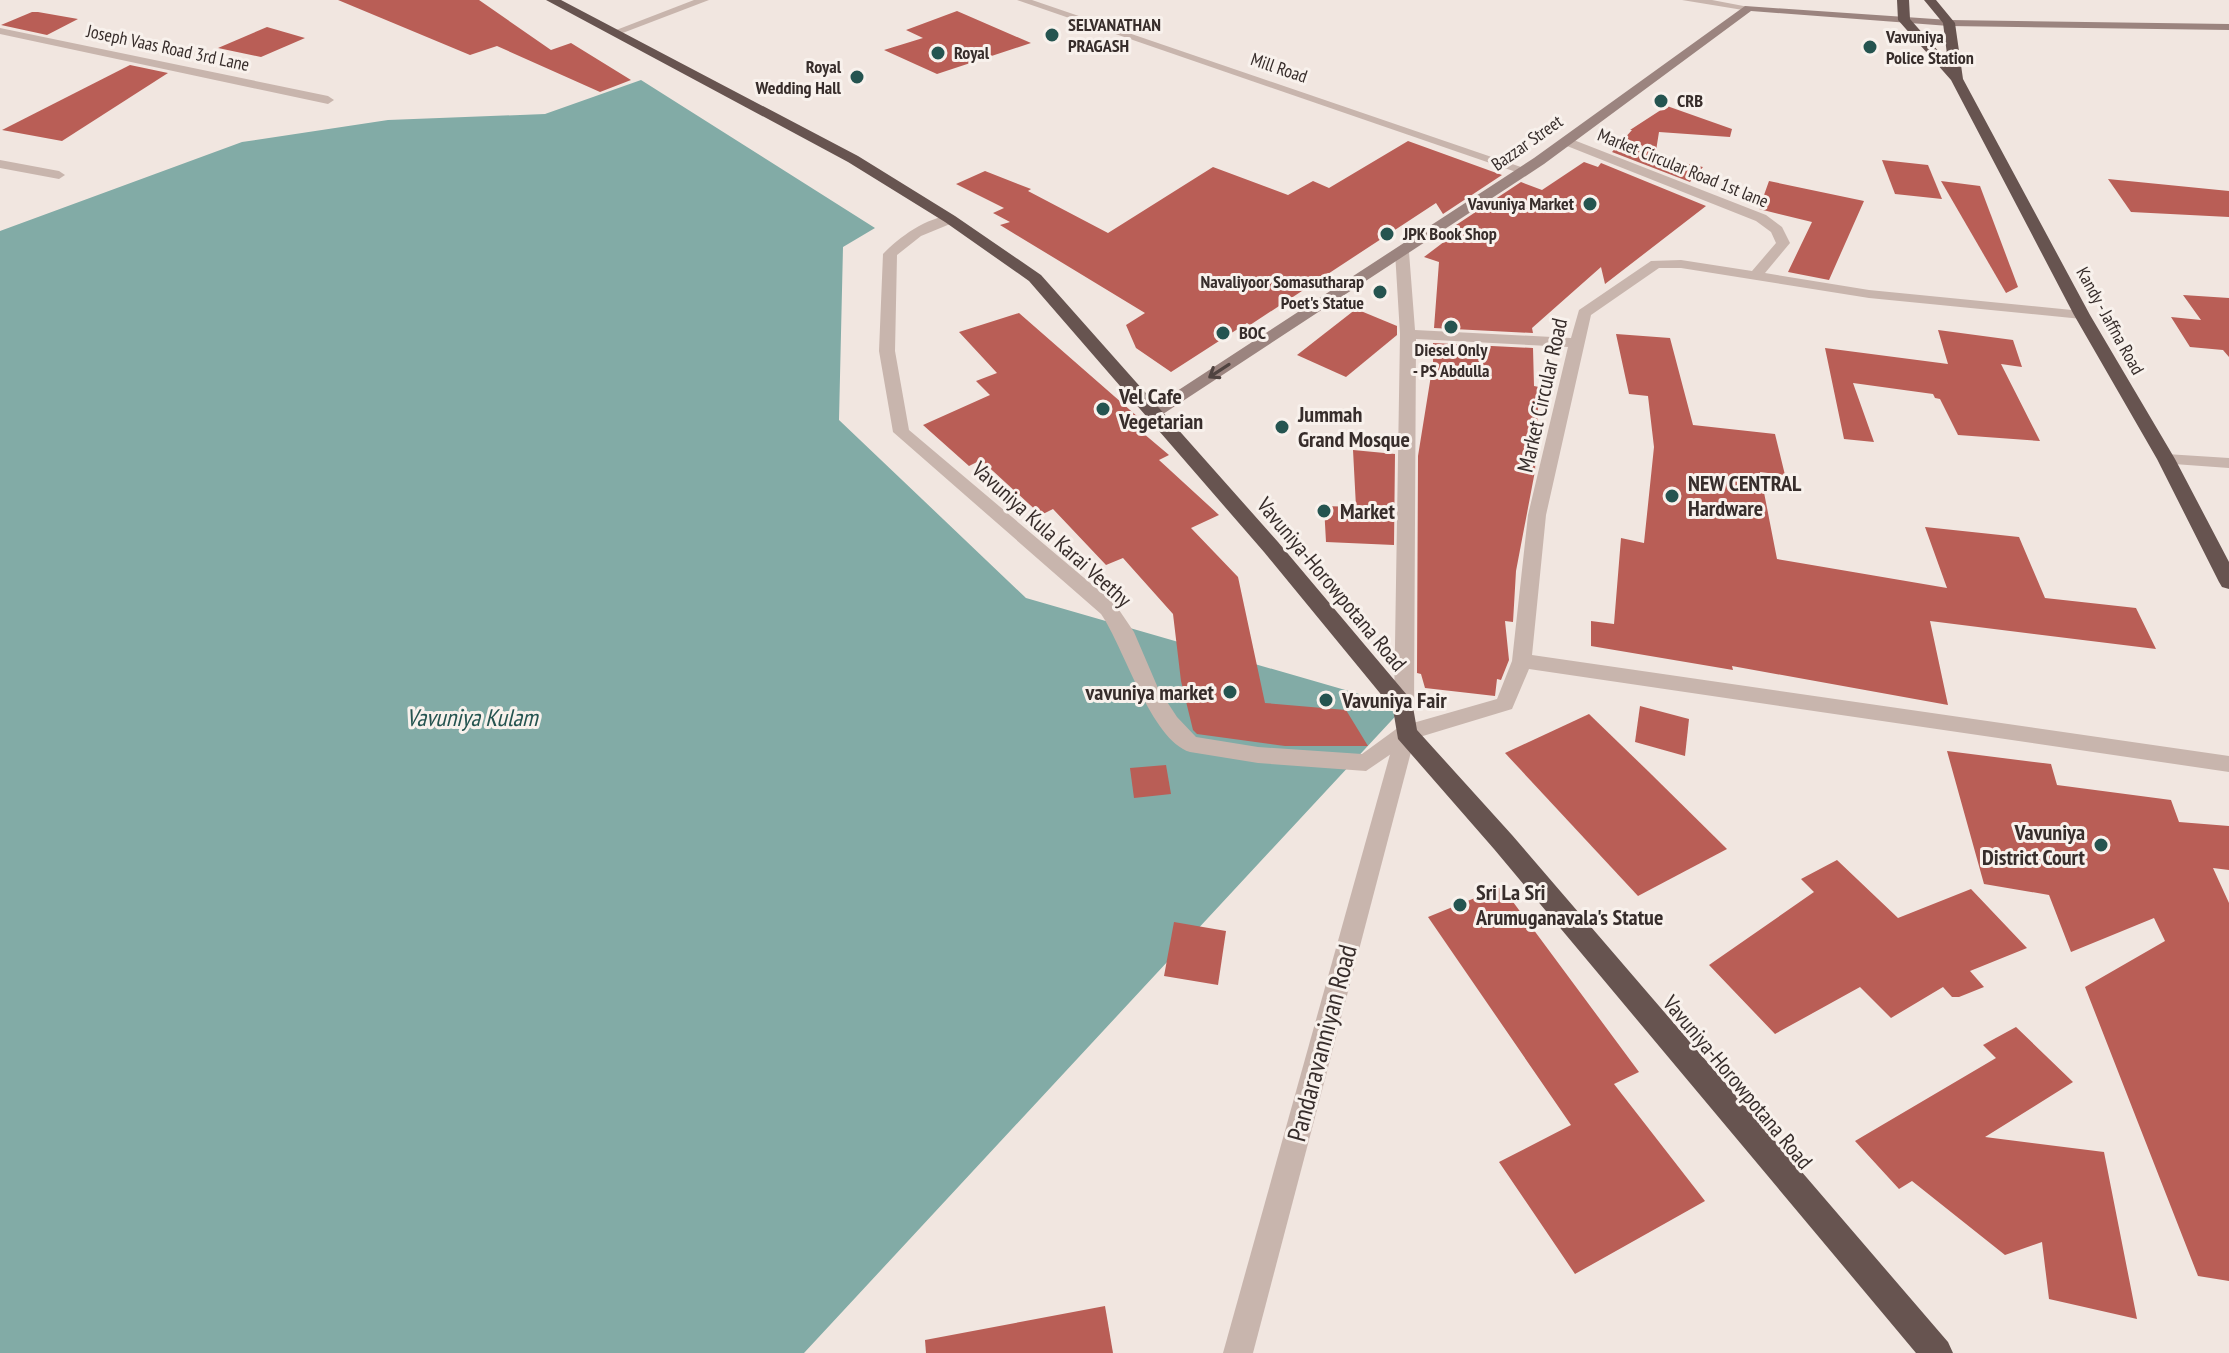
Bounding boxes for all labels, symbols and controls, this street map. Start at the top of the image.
place label: SELVANATHAN PRAGASH [1068,13,1161,57]
street label: Joseph Vaas Road 3rd Lane [84,19,251,76]
place label: Vavuniya Police Station [1885,25,1974,69]
marker: SELVANATHAN PRAGASH [1043,26,1061,44]
marker: Vavuniya Police Station [1861,38,1879,56]
place label: Royal [954,41,990,64]
marker: Royal [929,44,947,62]
street label: Mill Road [1248,47,1310,88]
place label: Royal Wedding Hall [755,55,842,99]
marker: Royal Wedding Hall [848,68,866,86]
place label: CRB [1677,89,1703,112]
marker: CRB [1652,92,1670,110]
street label: Bazzar Street [1487,110,1567,175]
street label: Market Circular Road 1st lane [1594,123,1772,212]
place label: Vavuniya Market [1467,192,1575,215]
marker: Vavuniya Market [1581,195,1599,213]
place label: JPK Book Shop [1402,222,1497,245]
marker: JPK Book Shop [1378,225,1396,243]
street label: Kandy - Jaffna Road [2071,263,2149,379]
place label: Navaliyoor Somasutharap Poet's Statue [1201,270,1364,314]
marker: Navaliyoor Somasutharap Poet's Statue [1371,283,1389,301]
street label: Market Circular Road [1511,315,1573,475]
marker: Diesel Only - PS Abdulla [1442,318,1460,336]
place label: BOC [1239,321,1266,344]
marker: BOC [1214,324,1232,342]
place label: Diesel Only - PS Abdulla [1413,338,1489,382]
one-way arrow [1208,363,1231,379]
place label: Vel Cafe Vegetarian [1118,382,1203,435]
marker: Vel Cafe Vegetarian [1094,400,1112,418]
place label: Jummah Grand Mosque [1297,400,1410,453]
marker: Jummah Grand Mosque [1273,418,1291,436]
street label: Vavuniya Kula Karai Veethy [966,454,1138,613]
place label: NEW CENTRAL Hardware [1688,469,1802,522]
marker: NEW CENTRAL Hardware [1663,487,1681,505]
street label: Vavuniya-Horowpotana Road [1250,491,1413,677]
place label: Market [1340,497,1395,525]
marker: Market [1315,502,1333,520]
place label: vavuniya market [1085,678,1215,706]
marker: vavuniya market [1221,683,1239,701]
place label: Vavuniya Fair [1341,686,1447,714]
marker: Vavuniya Fair [1317,691,1335,709]
water label: Vavuniya Kulam [406,702,539,733]
place label: Vavuniya District Court [1982,818,2086,871]
marker: Vavuniya District Court [2092,836,2110,854]
place label: Sri La Sri Arumuganavala's Statue [1475,878,1663,931]
marker: Sri La Sri Arumuganavala's Statue [1451,896,1469,914]
street label: Pandaravanniyan Road [1279,941,1364,1145]
street label: Vavuniya-Horowpotana Road [1656,989,1819,1175]

